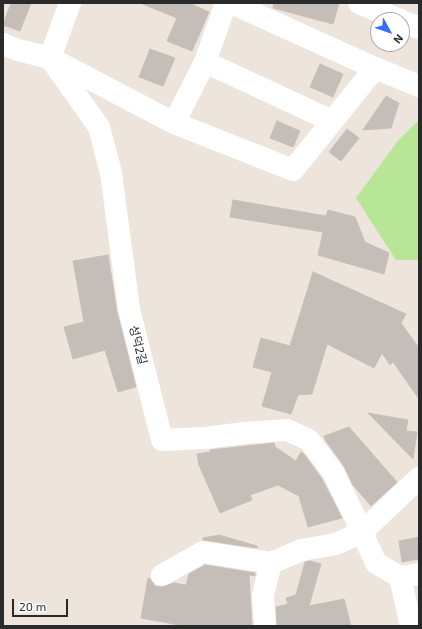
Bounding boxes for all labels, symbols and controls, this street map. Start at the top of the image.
north arrow [370,12,410,52]
text: N [391,32,406,47]
street label: 성덕2길 [126,324,150,366]
scale bar [14,591,70,617]
text: 20 m [19,599,46,613]

